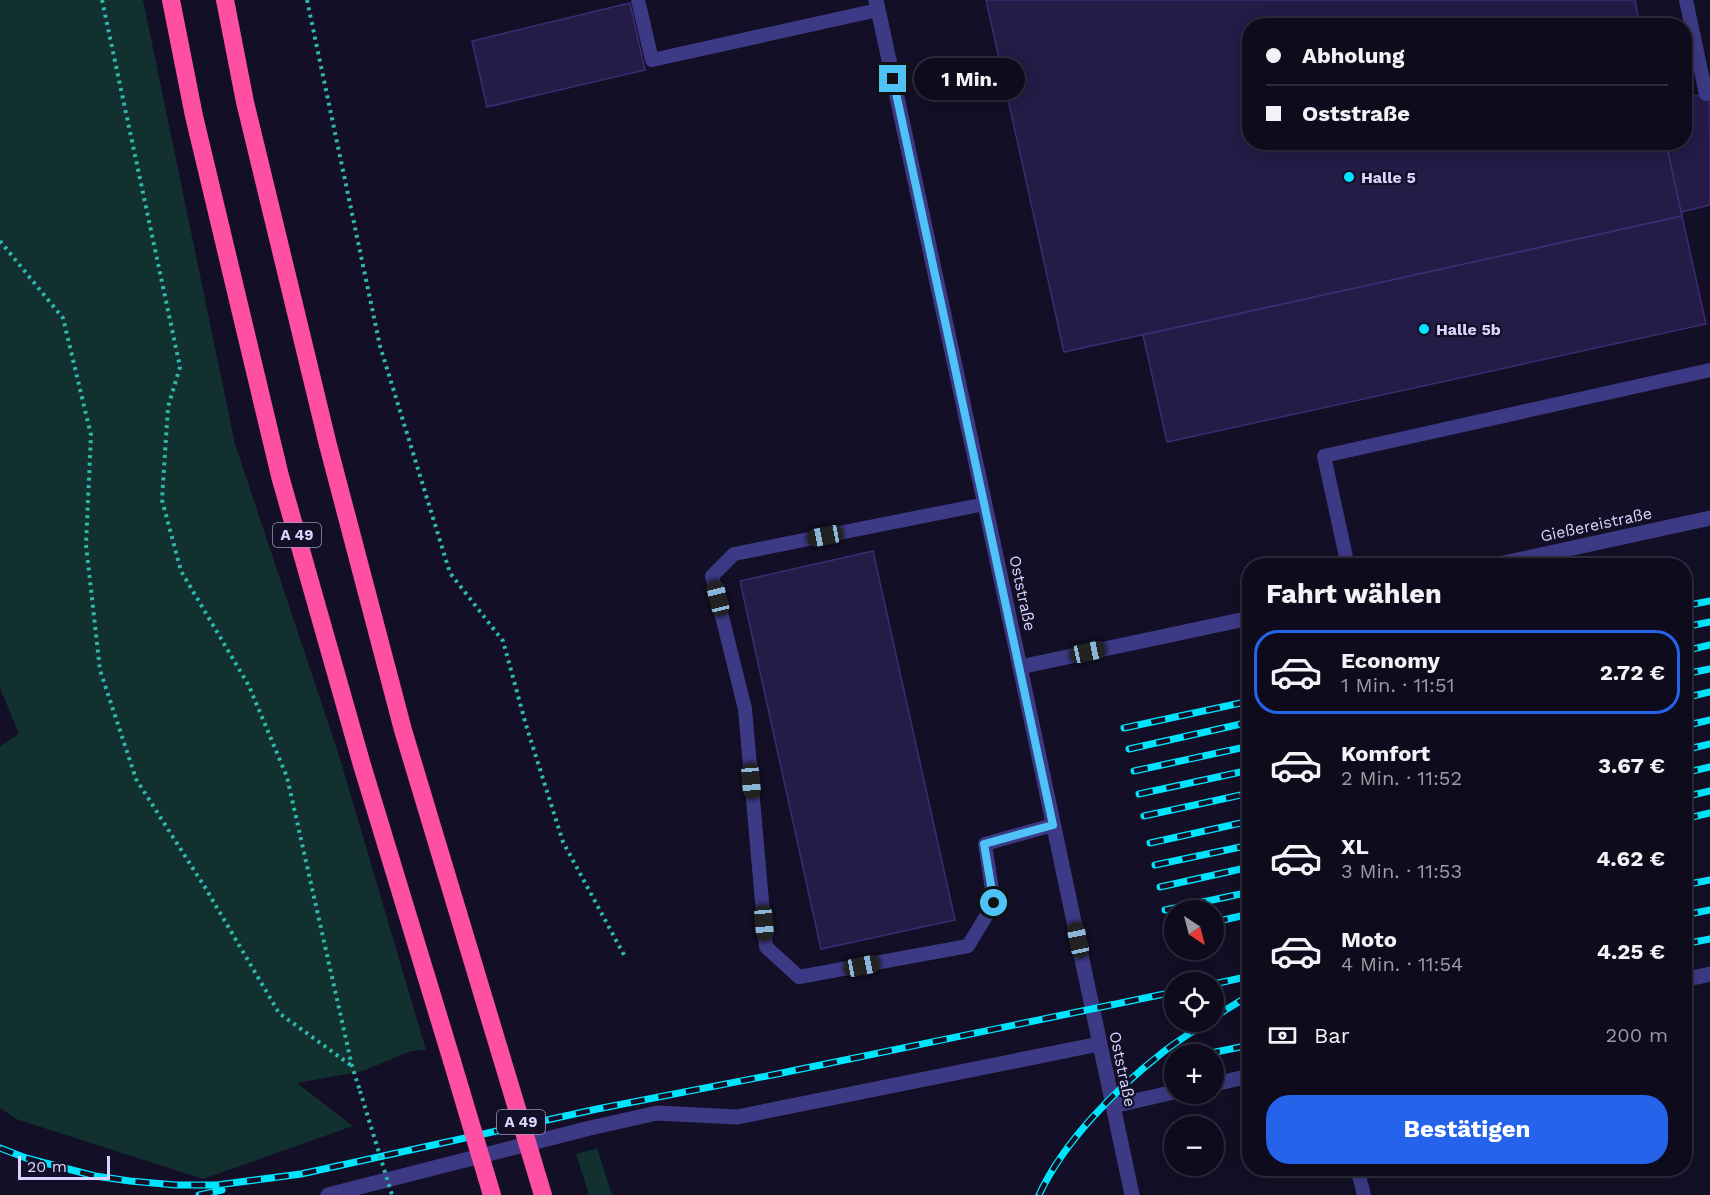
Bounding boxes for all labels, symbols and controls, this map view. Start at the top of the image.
text: Abholung [1302,43,1404,68]
callout: 1 Min. [914,58,1025,100]
route end [879,65,906,92]
text: 1 Min. [941,67,998,91]
text: Oststraße [1302,101,1410,126]
place label: Halle 5 [1361,168,1416,187]
marker: Halle 5 [1342,170,1356,184]
place label: Halle 5b [1436,320,1501,339]
marker: Halle 5b [1417,322,1431,336]
street label: Gießereistraße [1539,503,1654,546]
road number: A 49 [273,523,321,547]
car [806,524,844,548]
street label: Oststraße [1005,554,1040,633]
car [705,578,731,618]
text: Fahrt wählen [1266,578,1442,610]
car [1069,639,1107,665]
icon: car [1269,645,1323,699]
text: Economy [1341,648,1440,673]
text: 2.72 € [1600,660,1665,685]
text: 1 Min. · 11:51 [1341,673,1454,697]
icon: car [1269,738,1323,792]
text: Komfort [1341,741,1430,766]
text: 3.67 € [1598,753,1665,778]
car [740,762,762,800]
text: 2 Min. · 11:52 [1341,766,1462,790]
icon: car [1269,831,1323,885]
text: XL [1341,834,1369,859]
text: 4.62 € [1596,846,1665,871]
text: 3 Min. · 11:53 [1341,859,1462,883]
route start [980,889,1007,916]
north arrow [1164,900,1224,960]
map controls [1164,900,1224,1176]
car [753,904,775,942]
car [1065,921,1091,959]
icon: car [1269,924,1323,978]
text: Moto [1341,927,1397,952]
text: 4.25 € [1597,939,1665,964]
text: 4 Min. · 11:54 [1341,952,1463,976]
car [843,954,881,978]
button: locate [1164,972,1224,1032]
icon: cash [1266,1019,1299,1052]
text: Bar [1314,1023,1350,1048]
text: 200 m [1606,1023,1668,1047]
street label: Oststraße [1105,1030,1140,1109]
button: + [1164,1044,1224,1104]
button: Bestätigen [1266,1095,1668,1164]
road number: A 49 [497,1110,545,1134]
button: − [1164,1116,1224,1176]
scale bar [18,1153,110,1180]
text: 20 m [27,1157,67,1176]

